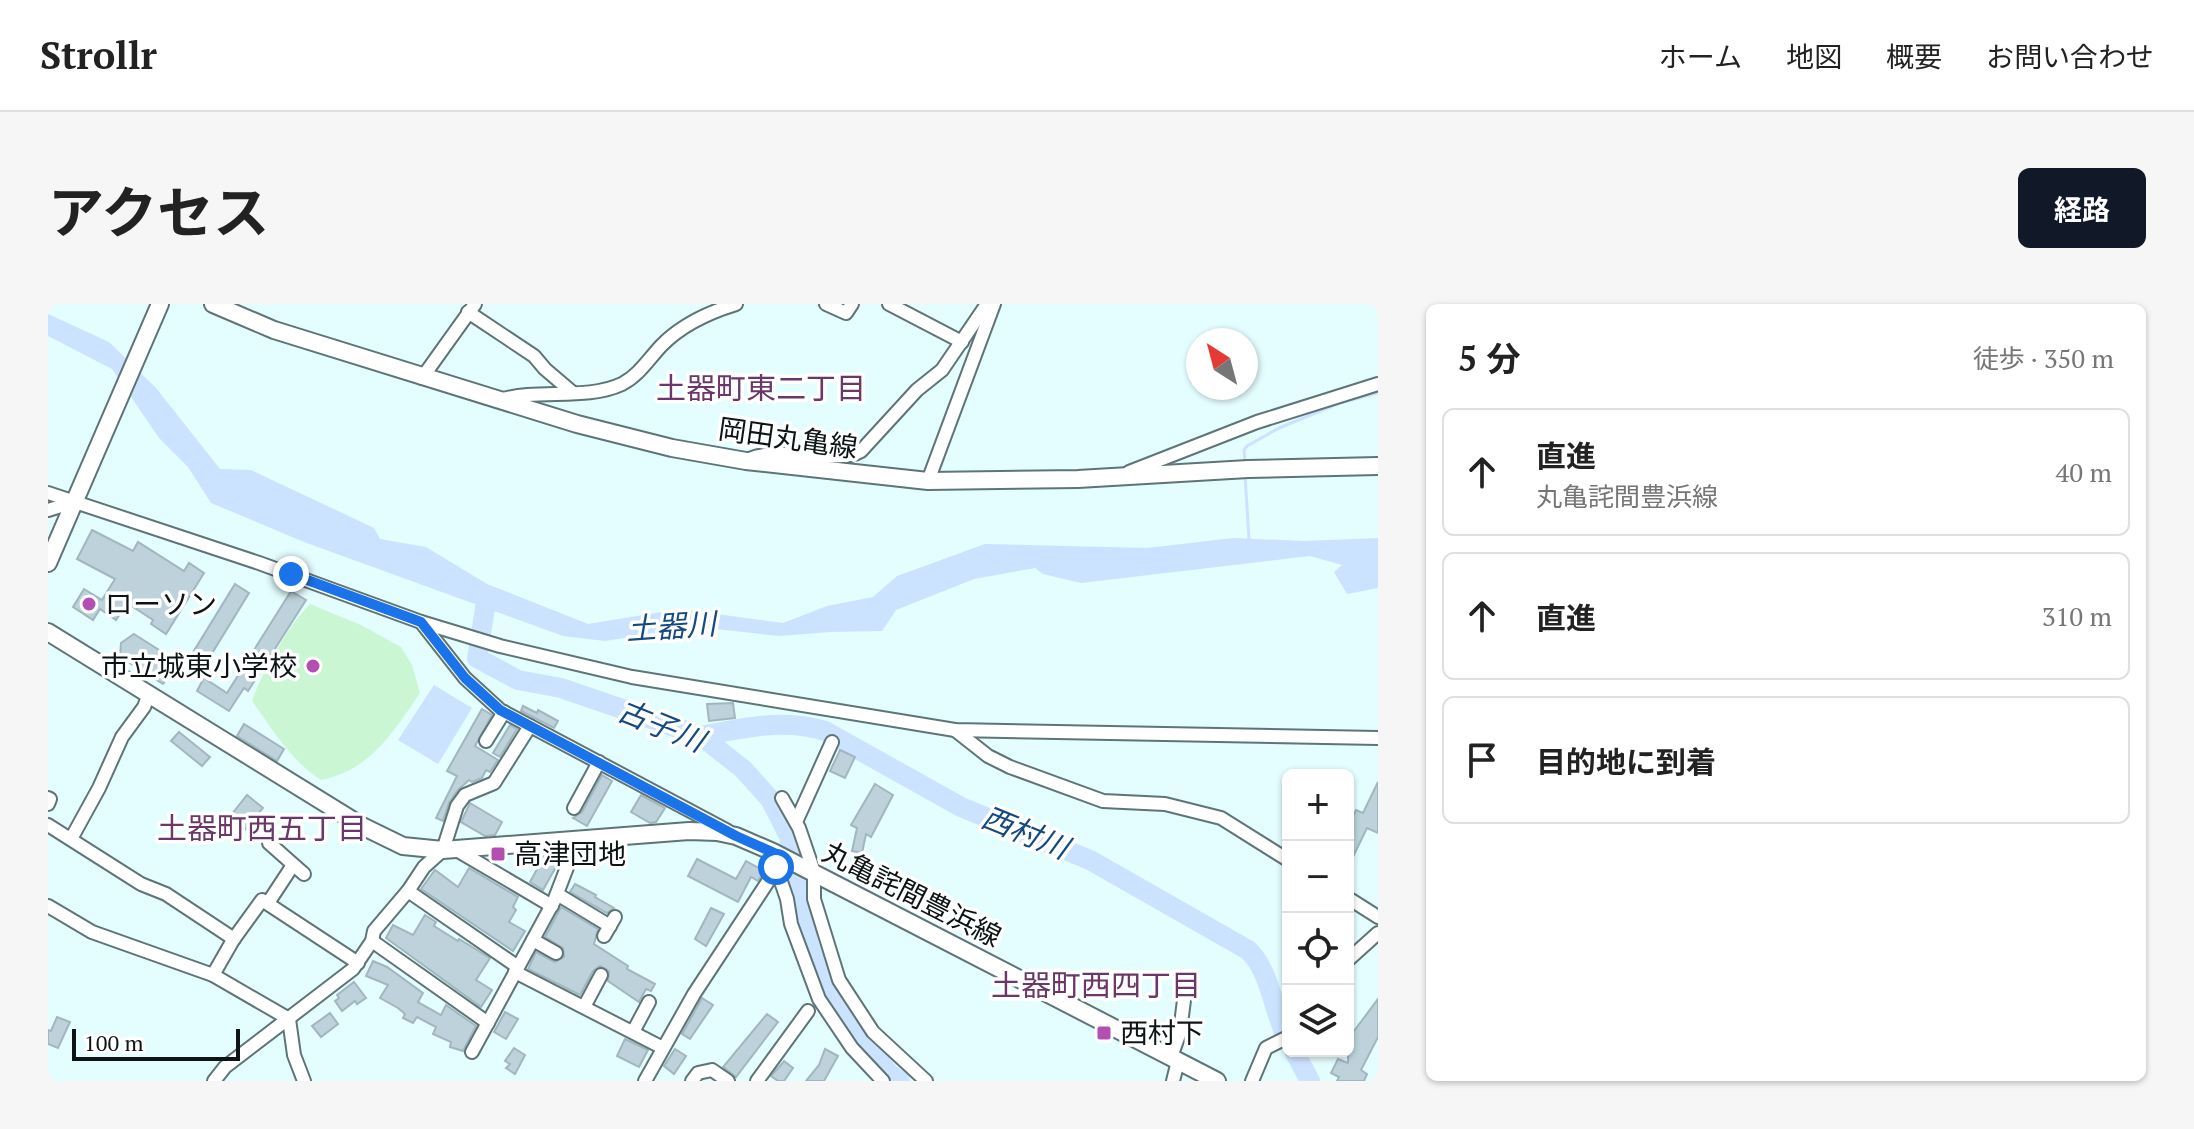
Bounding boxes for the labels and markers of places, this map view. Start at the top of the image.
place label: ローソン [105,585,217,622]
marker: ローソン [80,595,98,613]
place label: 市立城東小学校 [101,647,297,684]
marker: 市立城東小学校 [304,657,322,675]
place label: 高津団地 [514,835,626,872]
marker: 高津団地 [489,845,507,863]
place label: 西村下 [1120,1014,1204,1051]
marker: 西村下 [1095,1024,1113,1042]

